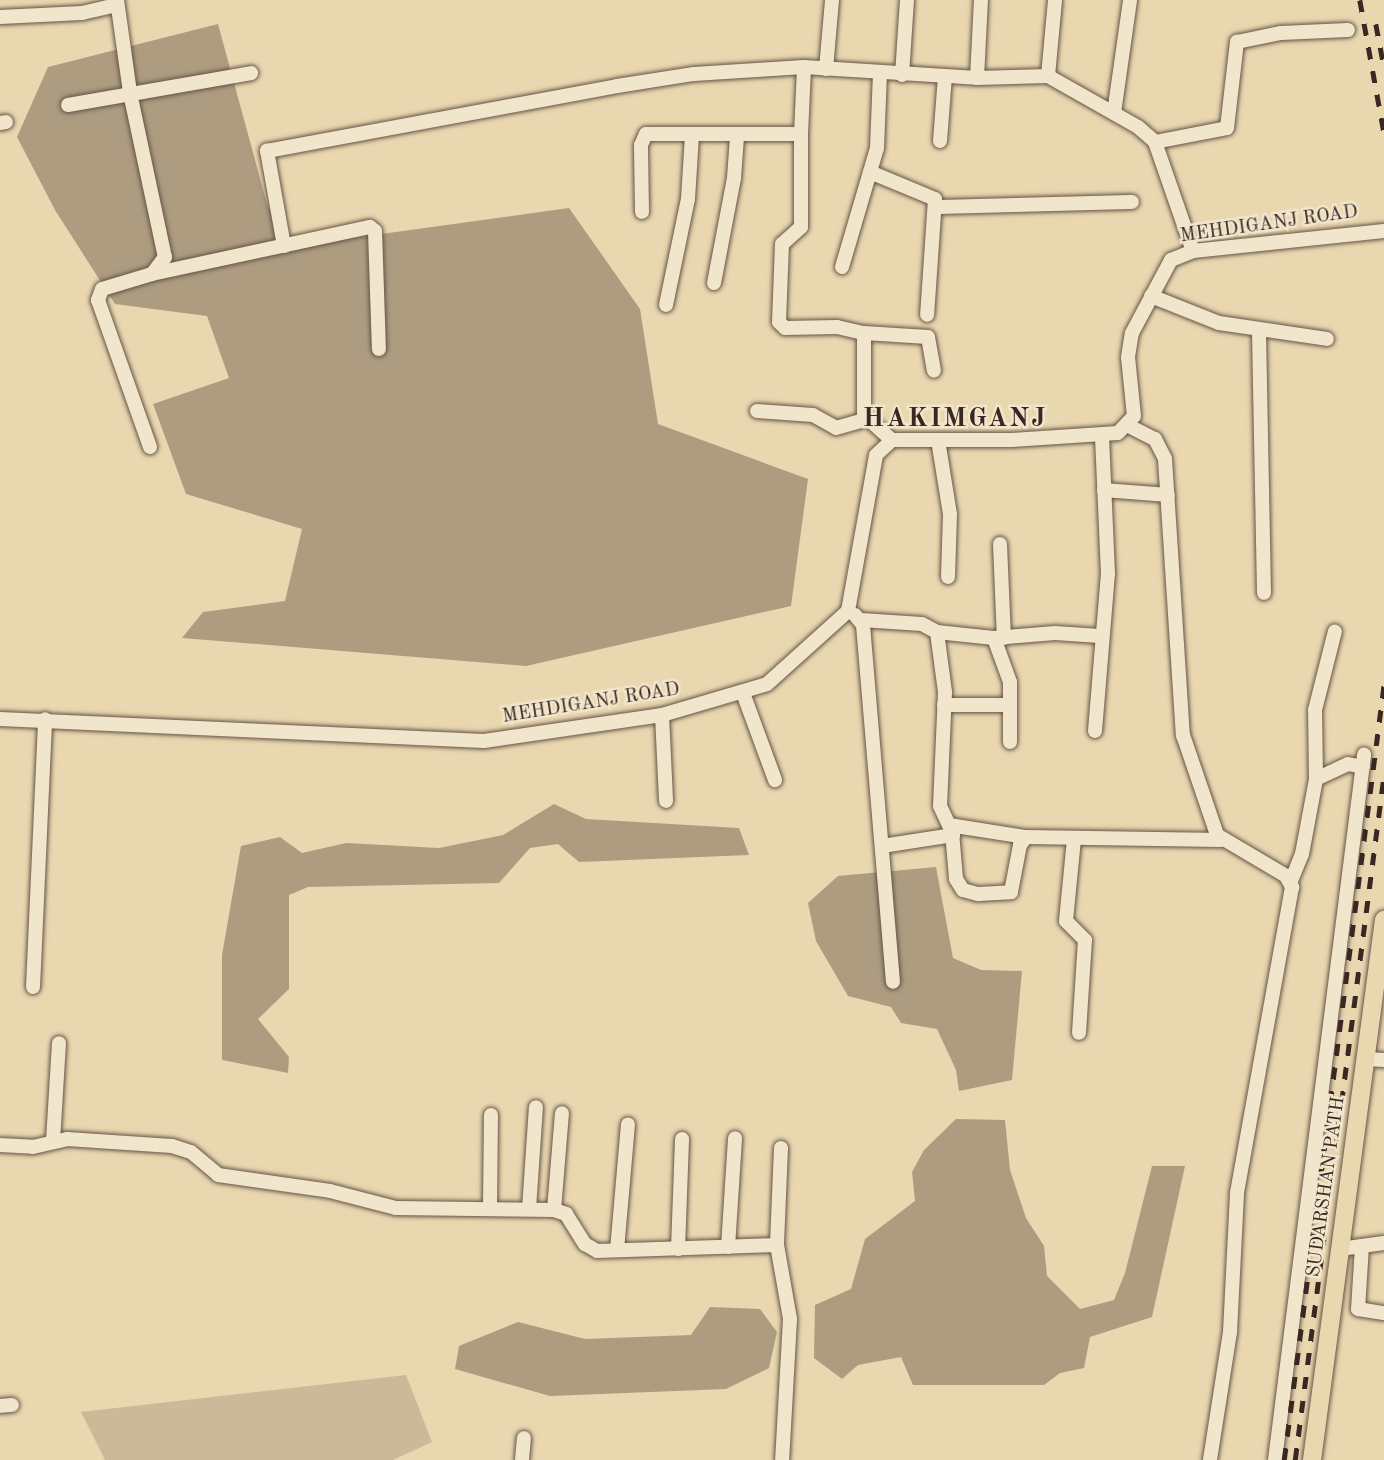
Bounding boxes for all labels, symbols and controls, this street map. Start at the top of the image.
street label: MEHDIGANJ ROAD [1179,201,1359,249]
district label: HAKIMGANJ [864,404,1046,436]
street label: MEHDIGANJ ROAD [501,679,681,729]
street label: SUDARSHAN PATH [1303,1095,1351,1279]

